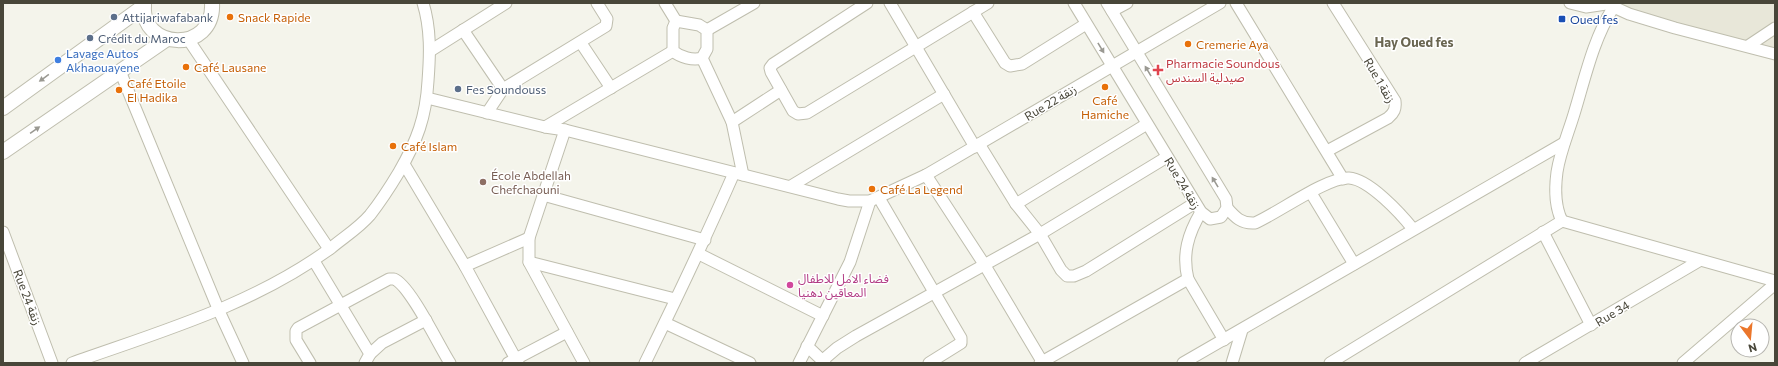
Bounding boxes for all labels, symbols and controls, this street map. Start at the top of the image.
place label: Attijariwafabank [122,10,214,24]
place label: Snack Rapide [238,10,311,24]
marker: Attijariwafabank [109,12,119,22]
marker: Snack Rapide [225,12,235,22]
place label: Oued fes [1570,12,1618,26]
marker: Oued fes [1557,14,1567,24]
place label: Crédit du Maroc [98,31,186,45]
marker: Crédit du Maroc [85,33,95,43]
district label: Hay Oued fes [1375,34,1453,50]
place label: Cremerie Aya [1196,37,1269,51]
marker: Cremerie Aya [1183,39,1193,49]
one-way arrow [1098,42,1105,54]
place label: Lavage Autos Akhaouayene [66,46,139,74]
marker: Lavage Autos Akhaouayene [53,55,63,65]
street label: Rue 1 زنقة [1361,55,1399,106]
place label: Pharmacie Soundous صيدلية السندس [1166,56,1280,85]
place label: Café Lausane [194,60,266,74]
marker: Café Lausane [181,62,191,72]
marker: Pharmacie Soundous صيدلية السندس [1153,65,1163,75]
one-way arrow [1144,66,1152,76]
one-way arrow [39,74,50,82]
place label: Café Etoile El Hadika [127,76,186,104]
street label: Rue 22 زنقة [1022,81,1079,124]
place label: Fes Soundouss [466,82,546,96]
marker: Café Hamiche [1100,82,1110,92]
marker: Fes Soundouss [453,84,463,94]
marker: Café Etoile El Hadika [114,85,124,95]
place label: Café Hamiche [1081,93,1129,121]
one-way arrow [30,126,40,134]
place label: Café Islam [401,139,457,153]
marker: Café Islam [388,141,398,151]
street label: Rue 24 زنقة [1161,154,1204,212]
place label: École Abdellah Chefchaouni [491,168,571,196]
one-way arrow [1212,176,1219,188]
marker: École Abdellah Chefchaouni [478,177,488,187]
place label: Café La Legend [880,182,963,196]
marker: Café La Legend [867,184,877,194]
street label: Rue 24 زنقة [10,267,45,327]
place label: فضاء الامل للاطفال المعاقين دهنيا [798,271,889,300]
marker: فضاء الامل للاطفال المعاقين دهنيا [785,280,795,290]
street label: Rue 34 [1592,297,1632,329]
north arrow [1730,318,1770,358]
text: N [1747,341,1759,355]

